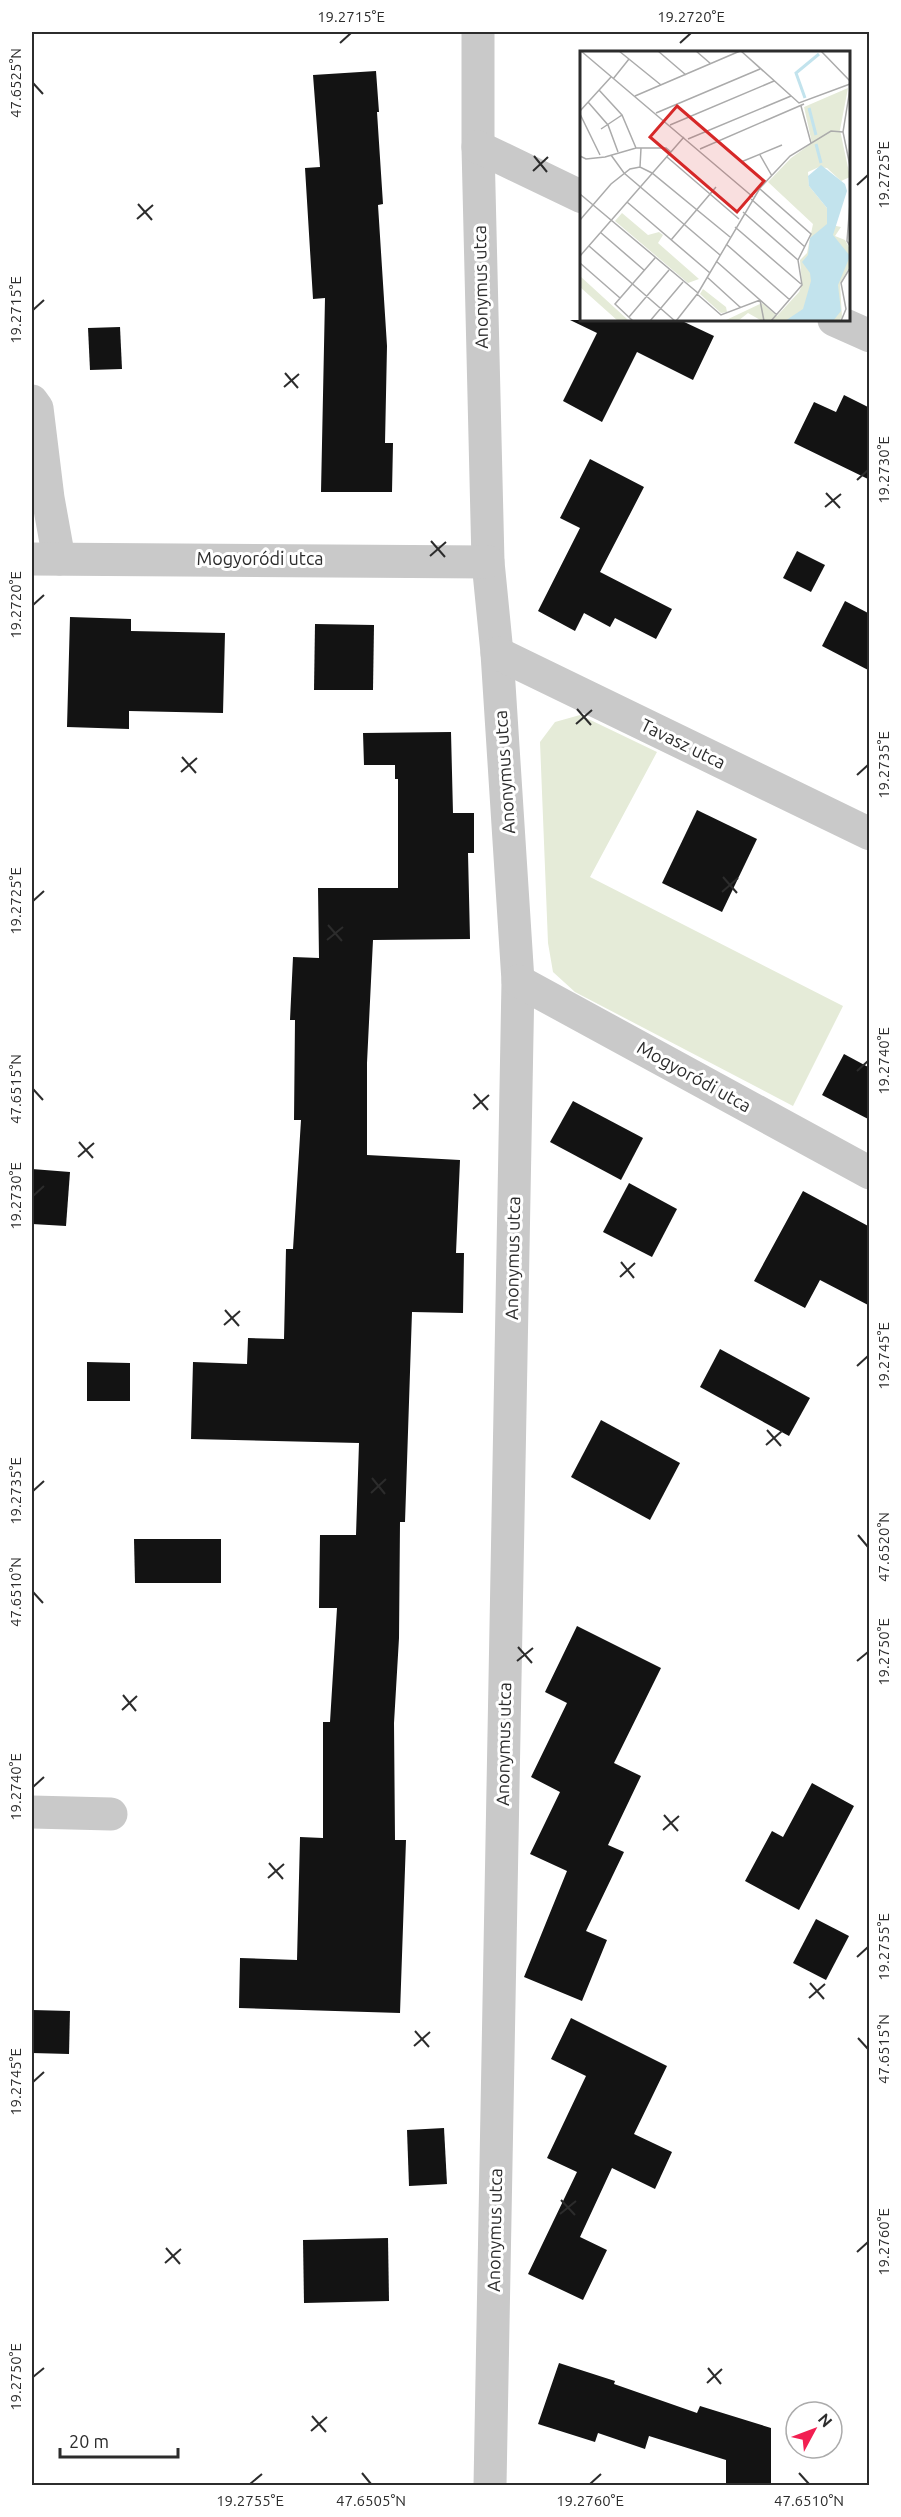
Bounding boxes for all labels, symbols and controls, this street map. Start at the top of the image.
text: 19.2715°E [317,8,385,25]
text: 19.2720°E [657,8,725,25]
text: 47.6525°N [7,48,24,118]
inset map [580,51,850,321]
text: 19.2725°E [875,141,892,209]
street label: Anonymus utca [469,225,491,349]
text: 19.2715°E [7,276,24,344]
text: 19.2730°E [875,436,892,504]
street label: Mogyoródi utca [197,548,323,568]
text: 19.2720°E [7,571,24,639]
street label: Anonymus utca [490,710,518,835]
street label: Tavasz utca [638,714,729,772]
text: 19.2735°E [875,731,892,799]
text: 19.2725°E [7,867,24,935]
text: 19.2740°E [875,1027,892,1095]
street label: Mogyoródi utca [634,1037,755,1116]
text: 47.6515°N [7,1054,24,1124]
text: 19.2730°E [7,1162,24,1230]
street label: Anonymus utca [501,1196,523,1320]
text: 19.2745°E [875,1322,892,1390]
text: 19.2735°E [7,1457,24,1525]
text: 47.6520°N [875,1512,892,1582]
text: 47.6510°N [7,1557,24,1627]
text: 19.2750°E [875,1618,892,1686]
street label: Anonymus utca [492,1682,514,1806]
text: 19.2740°E [7,1753,24,1821]
text: 19.2755°E [875,1913,892,1981]
text: 47.6515°N [875,2014,892,2084]
text: 19.2745°E [7,2048,24,2116]
street label: Anonymus utca [483,2168,505,2292]
text: 19.2760°E [875,2208,892,2276]
text: 19.2750°E [7,2343,24,2411]
north arrow [784,2400,844,2460]
text: N [815,2410,836,2431]
scale bar [60,2421,178,2459]
text: 20 m [69,2431,109,2451]
text: 19.2755°E [216,2492,284,2509]
text: 47.6505°N [336,2492,406,2509]
text: 19.2760°E [556,2492,624,2509]
text: 47.6510°N [774,2492,844,2509]

